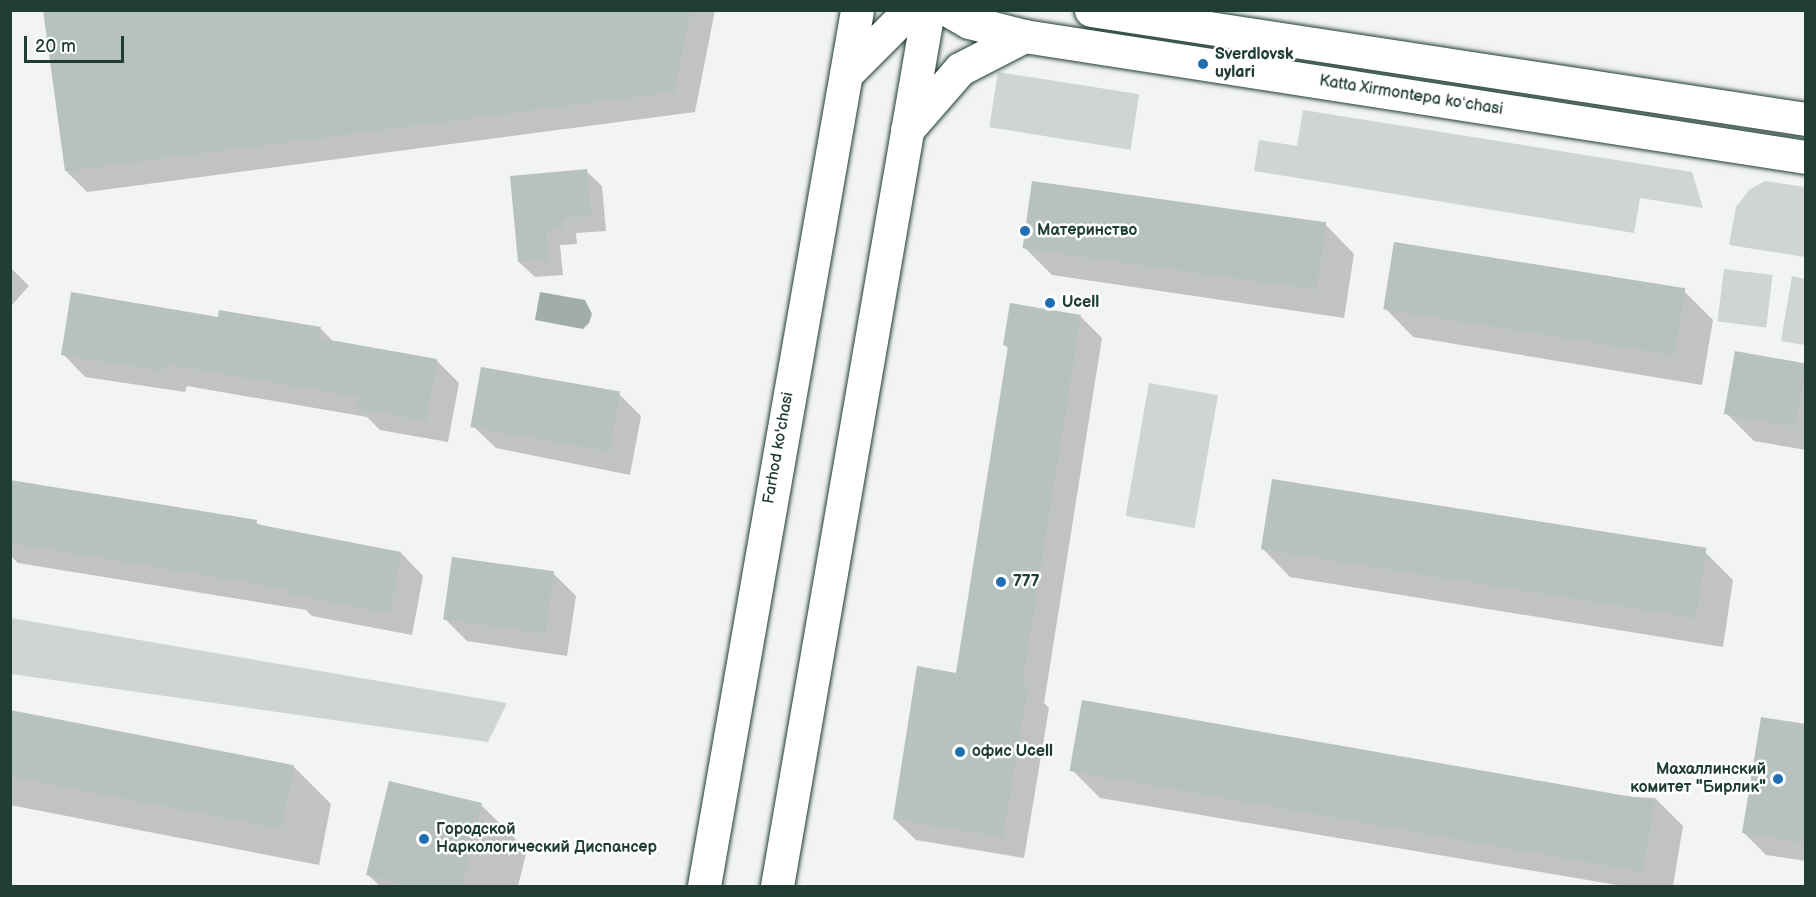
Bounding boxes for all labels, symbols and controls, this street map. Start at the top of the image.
scale bar [27,24,128,62]
text: 20 m [35,36,76,57]
place label: Sverdlovsk uylari [1215,45,1293,83]
marker: Sverdlovsk uylari [1196,57,1210,71]
street label: Katta Xirmontepa koʻchasi [1317,72,1505,120]
place label: Материнство [1037,221,1137,241]
marker: Материнство [1018,224,1032,238]
place label: Ucell [1062,293,1099,313]
marker: Ucell [1043,296,1057,310]
street label: Farhod ko'chasi [760,391,798,505]
place label: 777 [1013,572,1039,592]
marker: 777 [994,575,1008,589]
place label: офис Ucell [972,742,1053,762]
marker: офис Ucell [953,745,967,759]
place label: Махаллинский комитет "Бирлик" [1630,760,1766,798]
marker: Махаллинский комитет "Бирлик" [1771,772,1785,786]
place label: Городской Наркологический Диспансер [436,820,657,858]
marker: Городской Наркологический Диспансер [417,832,431,846]

